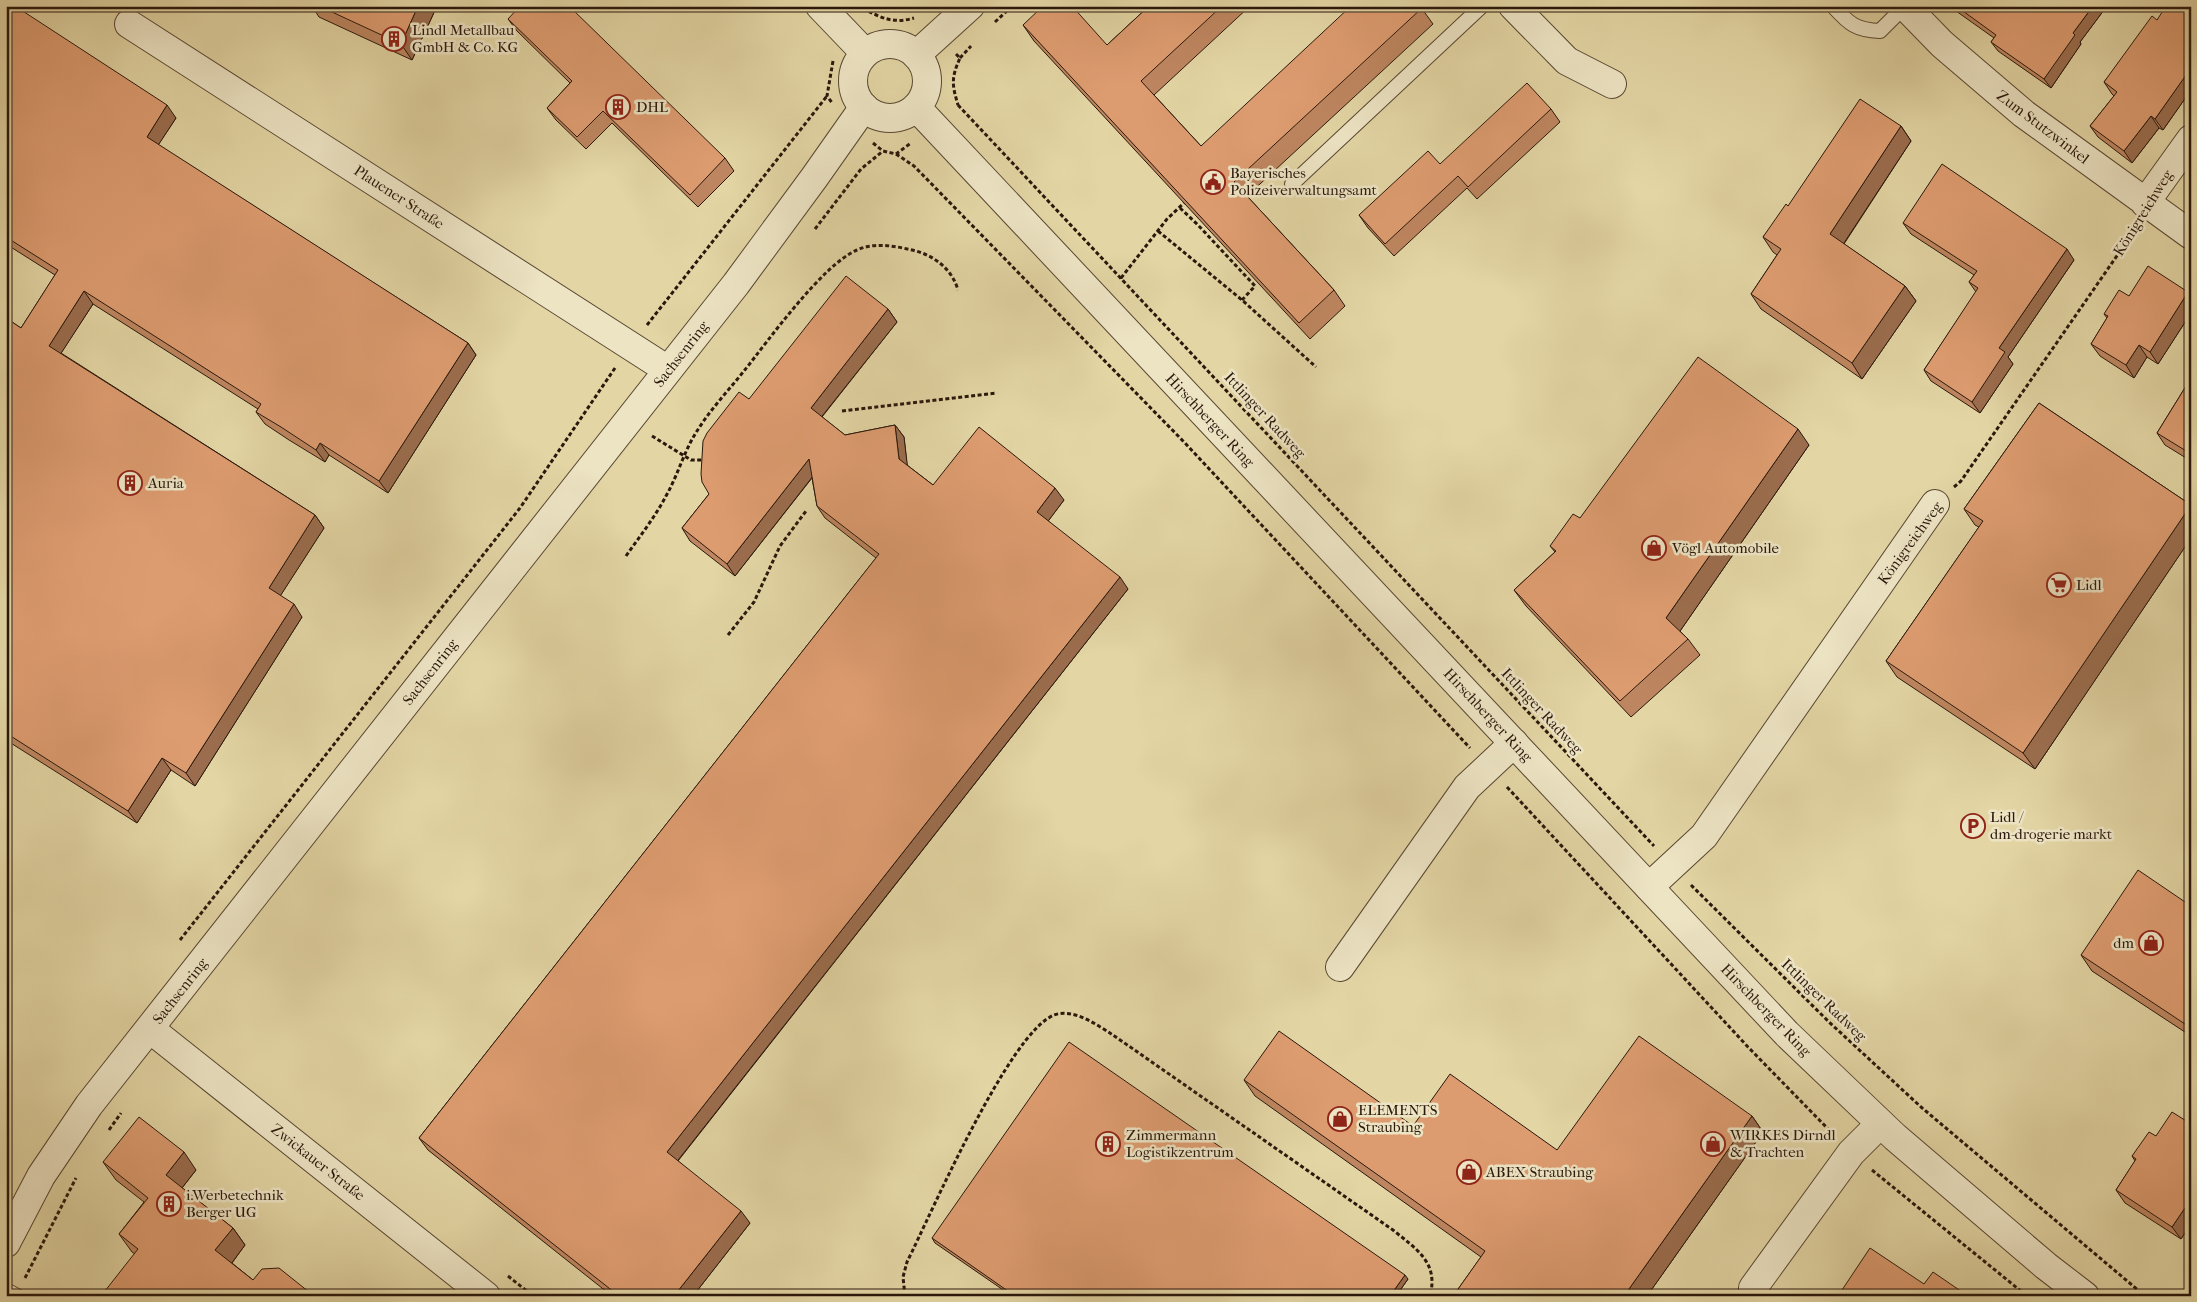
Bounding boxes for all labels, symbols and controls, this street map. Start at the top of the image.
place label: Lindl Metallbau GmbH & Co. KG [412,21,518,56]
building icon: Lindl Metallbau GmbH & Co. KG [381,26,407,52]
street label: Zum Stutzwinkel [1993,86,2093,168]
building icon: DHL [605,94,631,120]
place label: DHL [636,98,668,116]
street label: Plauener Straße [351,161,448,233]
place label: Bayerisches Polizeiverwaltungsamt [1230,164,1378,199]
street label: Königreichweg [2109,166,2177,259]
public building icon: Bayerisches Polizeiverwaltungsamt [1200,169,1226,195]
street label: Sachsenring [650,317,713,391]
street label: Ittlinger Radweg [1221,368,1310,462]
street label: Hirschberger Ring [1162,369,1259,471]
building icon: Auria [117,470,143,496]
place label: Auria [147,474,185,492]
street label: Königreichweg [1874,497,1947,588]
shop icon: Vögl Automobile [1641,535,1667,561]
place label: Vögl Automobile [1671,539,1780,557]
supermarket icon: Lidl [2046,572,2072,598]
place label: Lidl [2076,576,2102,594]
street label: Sachsenring [399,635,462,709]
street label: Hirschberger Ring [1440,664,1537,766]
street label: Ittlinger Radweg [1498,664,1587,758]
place label: Lidl / dm-drogerie markt [1990,808,2113,843]
parking icon: Lidl / dm-drogerie markt [1960,813,1986,839]
shop icon: dm [2138,930,2164,956]
place label: dm [2113,934,2135,952]
street label: Sachsenring [149,954,212,1028]
street label: Ittlinger Radweg [1778,955,1871,1046]
street label: Hirschberger Ring [1717,960,1815,1061]
place label: ELEMENTS Straubing [1358,1101,1438,1136]
shop icon: ELEMENTS Straubing [1327,1106,1353,1132]
street label: Zwickauer Straße [268,1120,369,1205]
place label: Zimmermann Logistikzentrum [1126,1126,1234,1161]
place label: WIRKES Dirndl & Trachten [1729,1126,1836,1161]
building icon: Zimmermann Logistikzentrum [1095,1131,1121,1157]
shop icon: WIRKES Dirndl & Trachten [1700,1131,1726,1157]
shop icon: ABEX Straubing [1456,1159,1482,1185]
place label: ABEX Straubing [1485,1163,1594,1181]
place label: i.Werbetechnik Berger UG [186,1186,284,1221]
building icon: i.Werbetechnik Berger UG [156,1191,182,1217]

